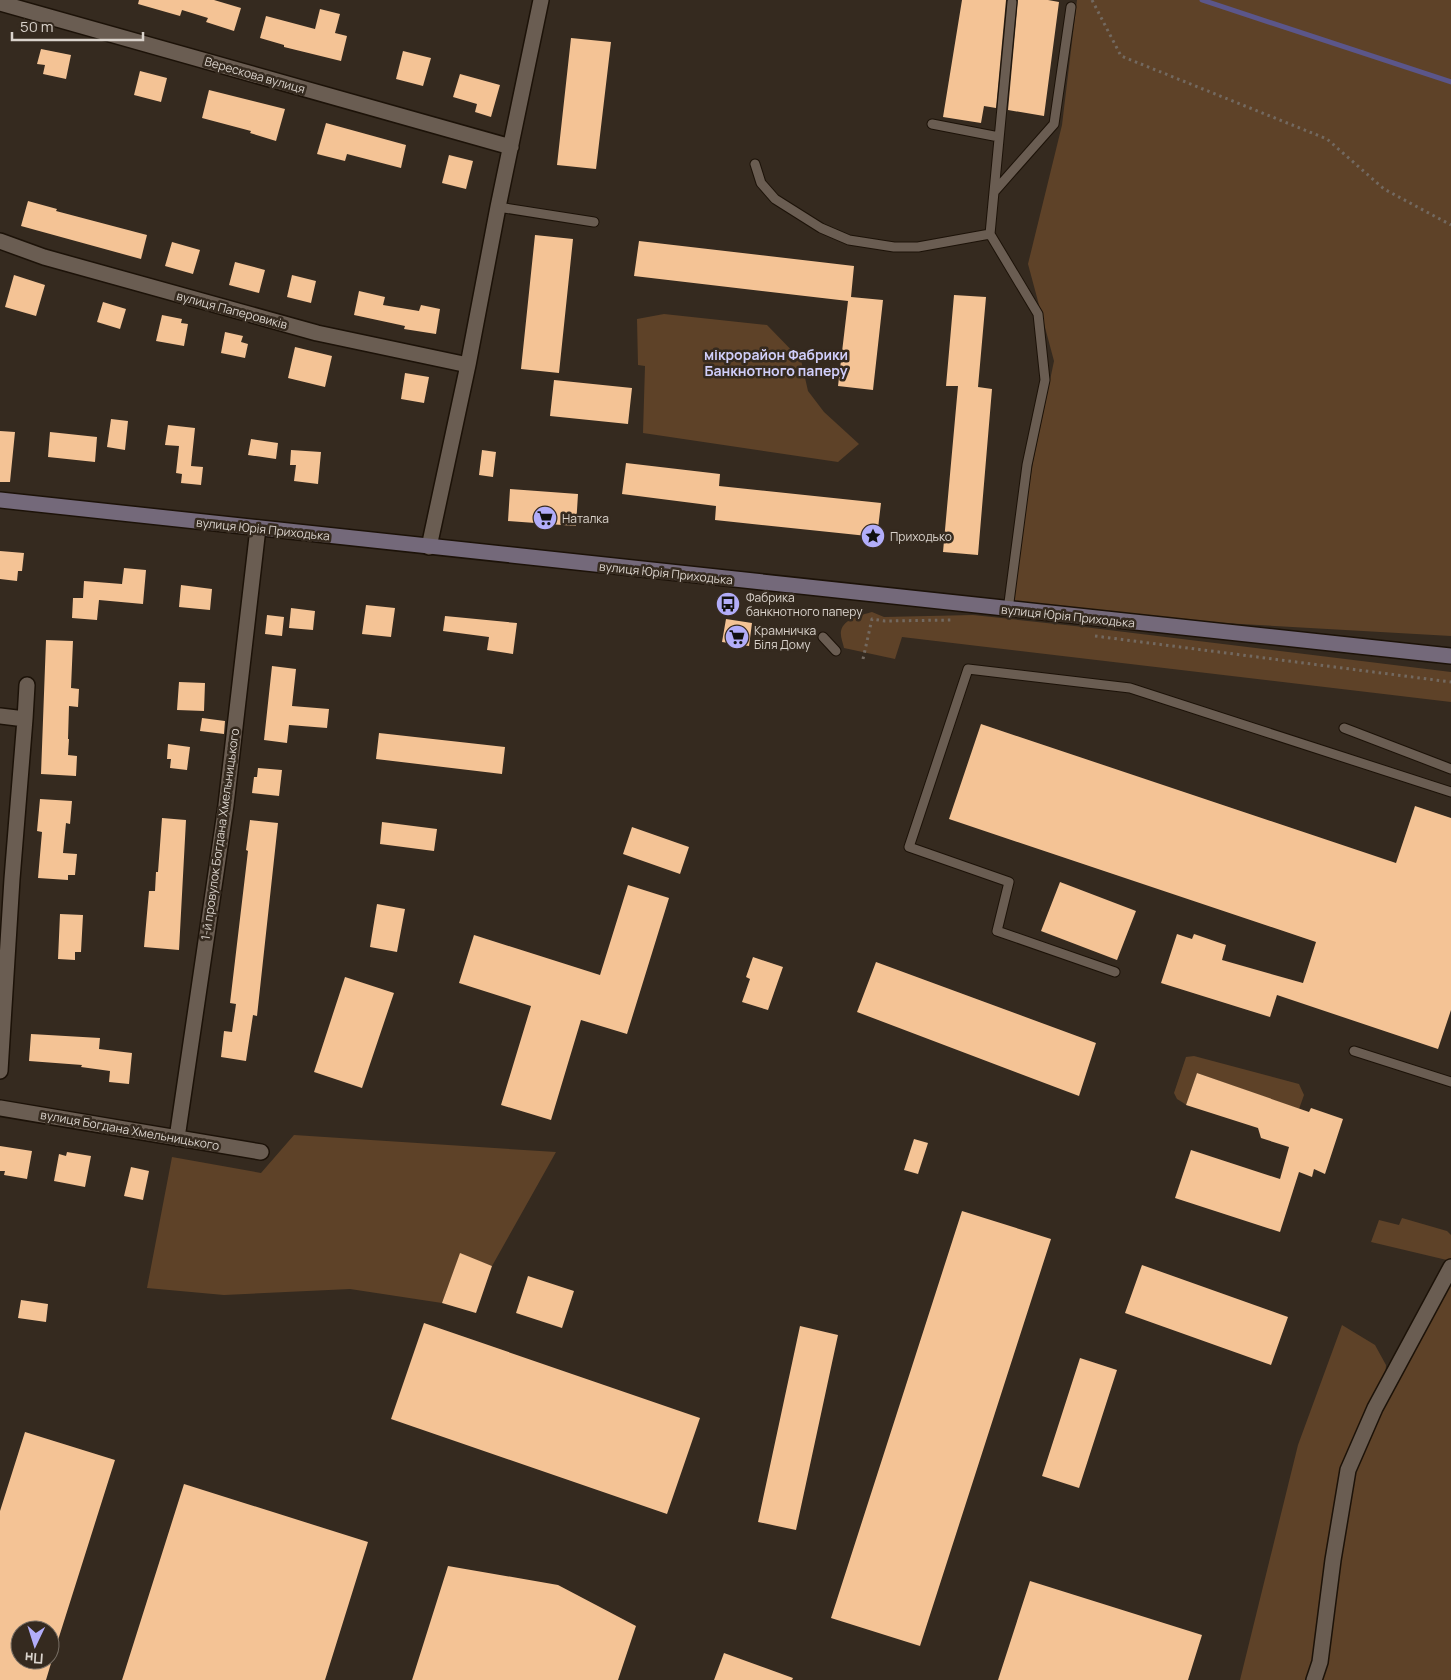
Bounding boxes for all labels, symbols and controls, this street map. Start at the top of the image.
scale bar [12,10,144,42]
text: 50 m [20,16,54,37]
street label: Верескова вулиця [203,53,307,97]
street label: вулиця Паперовиків [175,287,290,333]
district label: мікрорайон Фабрики Банкнотного паперу [704,345,848,380]
supermarket icon: Наталка [532,505,558,531]
place label: Наталка [562,510,609,527]
street label: вулиця Юрія Приходька [195,514,331,544]
place icon: Приходько [860,523,886,549]
place label: Приходько [890,528,952,545]
street label: вулиця Юрія Приходька [598,558,734,588]
place label: Фабрика банкнотного паперу [746,589,863,620]
bus stop icon: Фабрика банкнотного паперу [715,591,741,617]
street label: вулиця Юрія Приходька [1000,601,1136,631]
place label: Крамничка Біля Дому [754,622,816,653]
supermarket icon: Крамничка Біля Дому [724,624,750,650]
street label: 1-й провулок Богдана Хмельницького [197,727,243,941]
street label: вулиця Богдана Хмельницького [39,1106,221,1154]
north arrow [10,1620,60,1670]
text: Пн [24,1648,44,1669]

